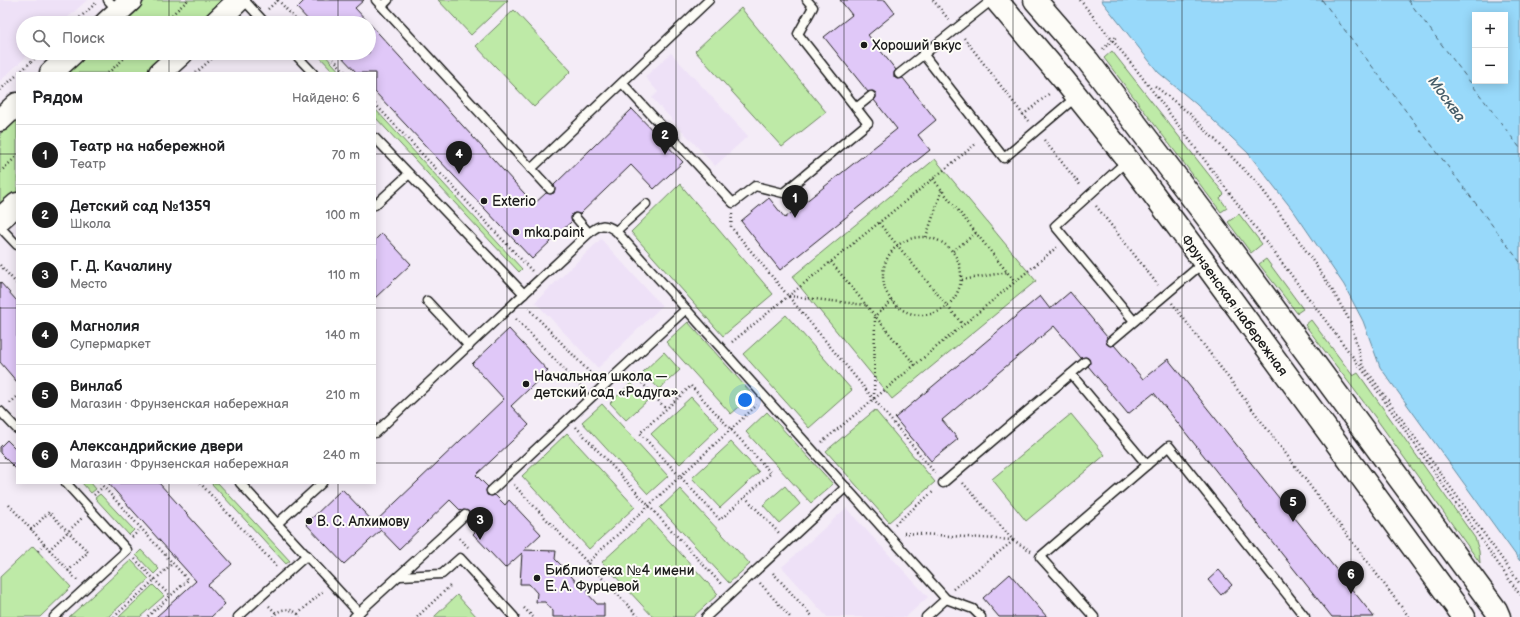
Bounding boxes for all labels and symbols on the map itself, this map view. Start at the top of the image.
place label: Хороший вкус [872,37,962,54]
marker: Хороший вкус [859,40,869,50]
water label: Москва [1423,72,1470,126]
pin: 2 [652,122,678,155]
pin: 4 [446,141,472,174]
pin: 1 [782,185,808,218]
place label: Exterio [492,193,536,210]
marker: Exterio [479,196,489,206]
place label: mka.paint [524,224,585,241]
marker: mka.paint [511,227,521,237]
street label: Фрунзенская набережная [1178,231,1292,379]
place label: Начальная школа — детский сад «Радуга» [534,368,679,401]
marker: Начальная школа — детский сад «Радуга» [521,379,531,389]
your location [735,390,755,410]
pin: 5 [1280,489,1306,522]
pin: 3 [467,507,493,540]
place label: В. С. Алхимову [317,513,410,530]
marker: В. С. Алхимову [304,516,314,526]
pin: 6 [1338,561,1364,594]
place label: Библиотека №4 имени Е. А. Фурцевой [545,562,694,595]
marker: Библиотека №4 имени Е. А. Фурцевой [532,573,542,583]

